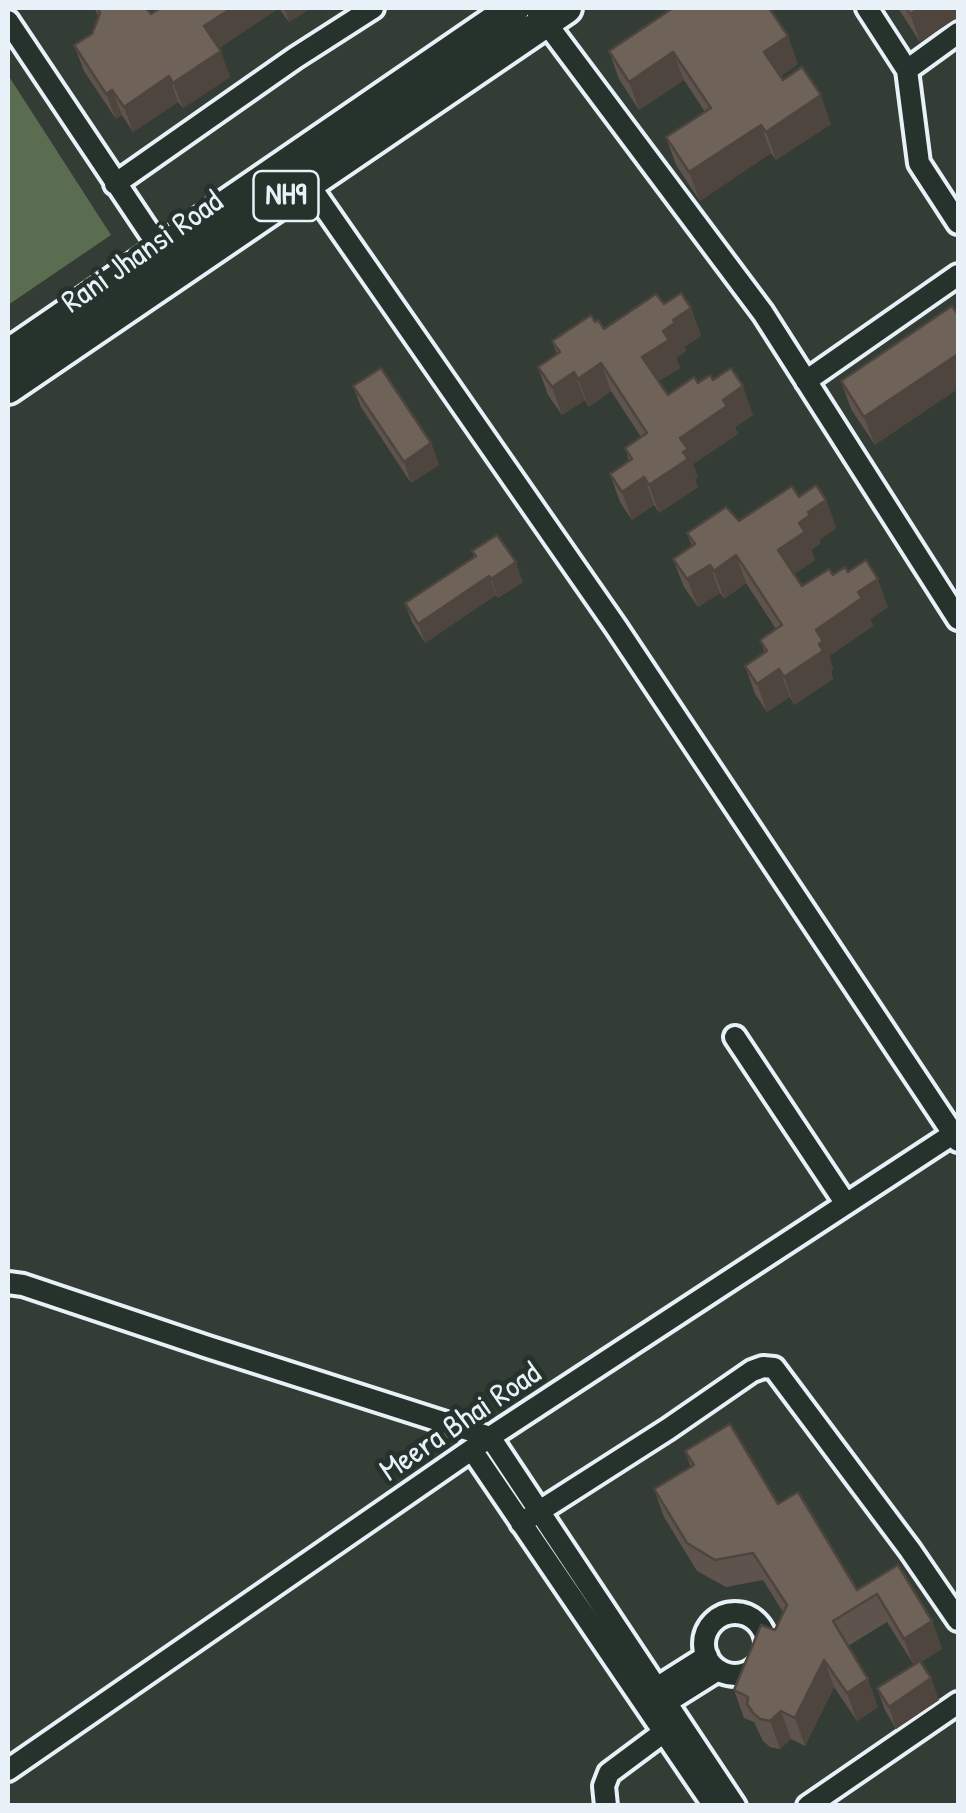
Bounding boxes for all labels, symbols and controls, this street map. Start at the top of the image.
road number: NH9 [254,171,318,221]
street label: Rani Jhansi Road [55,183,231,323]
street label: Meera Bhai Road [373,1355,549,1491]

